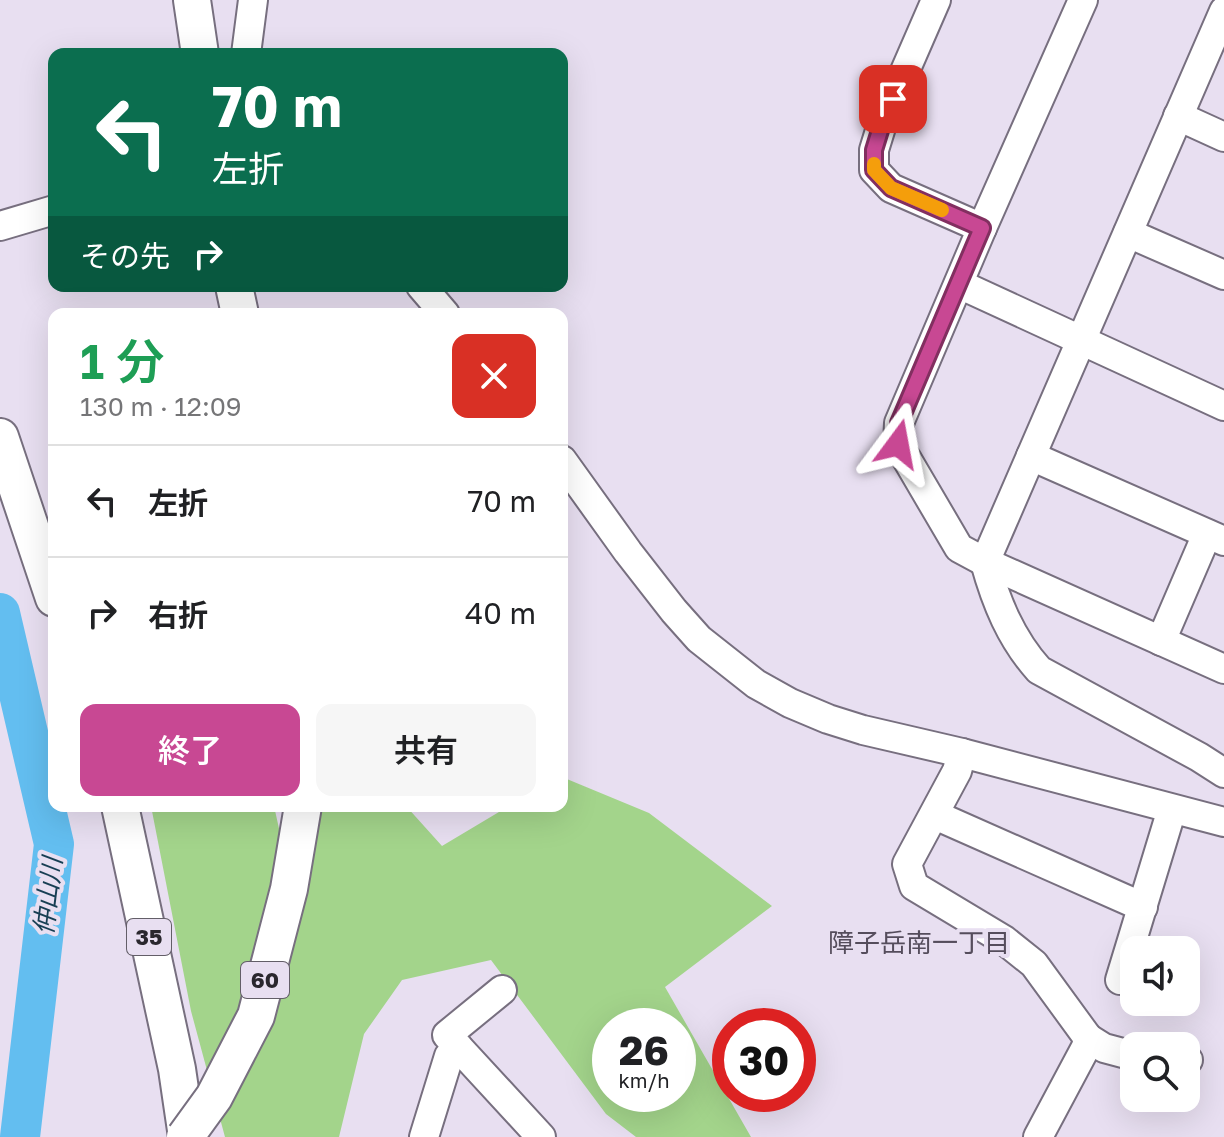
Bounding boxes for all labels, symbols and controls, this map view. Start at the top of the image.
pin [859,65,927,133]
text: 70 m [212,72,342,139]
icon: arrive [871,77,915,121]
icon: left [80,80,184,184]
text: 左折 [212,147,284,190]
icon: right [186,232,230,276]
text: その先 [80,238,170,274]
text: 1 分 [80,332,164,390]
button: close [452,334,536,418]
text: 130 m · 12:09 [80,391,242,422]
position arrow [856,402,940,486]
icon: left [80,479,124,523]
text: 70 m [467,483,536,519]
text: 左折 [148,485,208,521]
icon: right [80,591,124,635]
text: 40 m [465,595,536,631]
text: 右折 [148,597,208,633]
button: 終了 [80,704,300,796]
button: 共有 [316,704,536,796]
water label: 仲山川 [27,852,68,937]
road number: 35 [127,919,171,955]
district label: 障子岳南一丁目 [828,927,1010,958]
map controls [1120,936,1200,1112]
button: sound [1120,936,1200,1016]
road number: 60 [241,962,289,998]
speed limit sign: 30 [712,1008,816,1112]
text: 26 [619,1026,669,1074]
button: search [1120,1032,1200,1112]
text: km/h [619,1068,669,1092]

